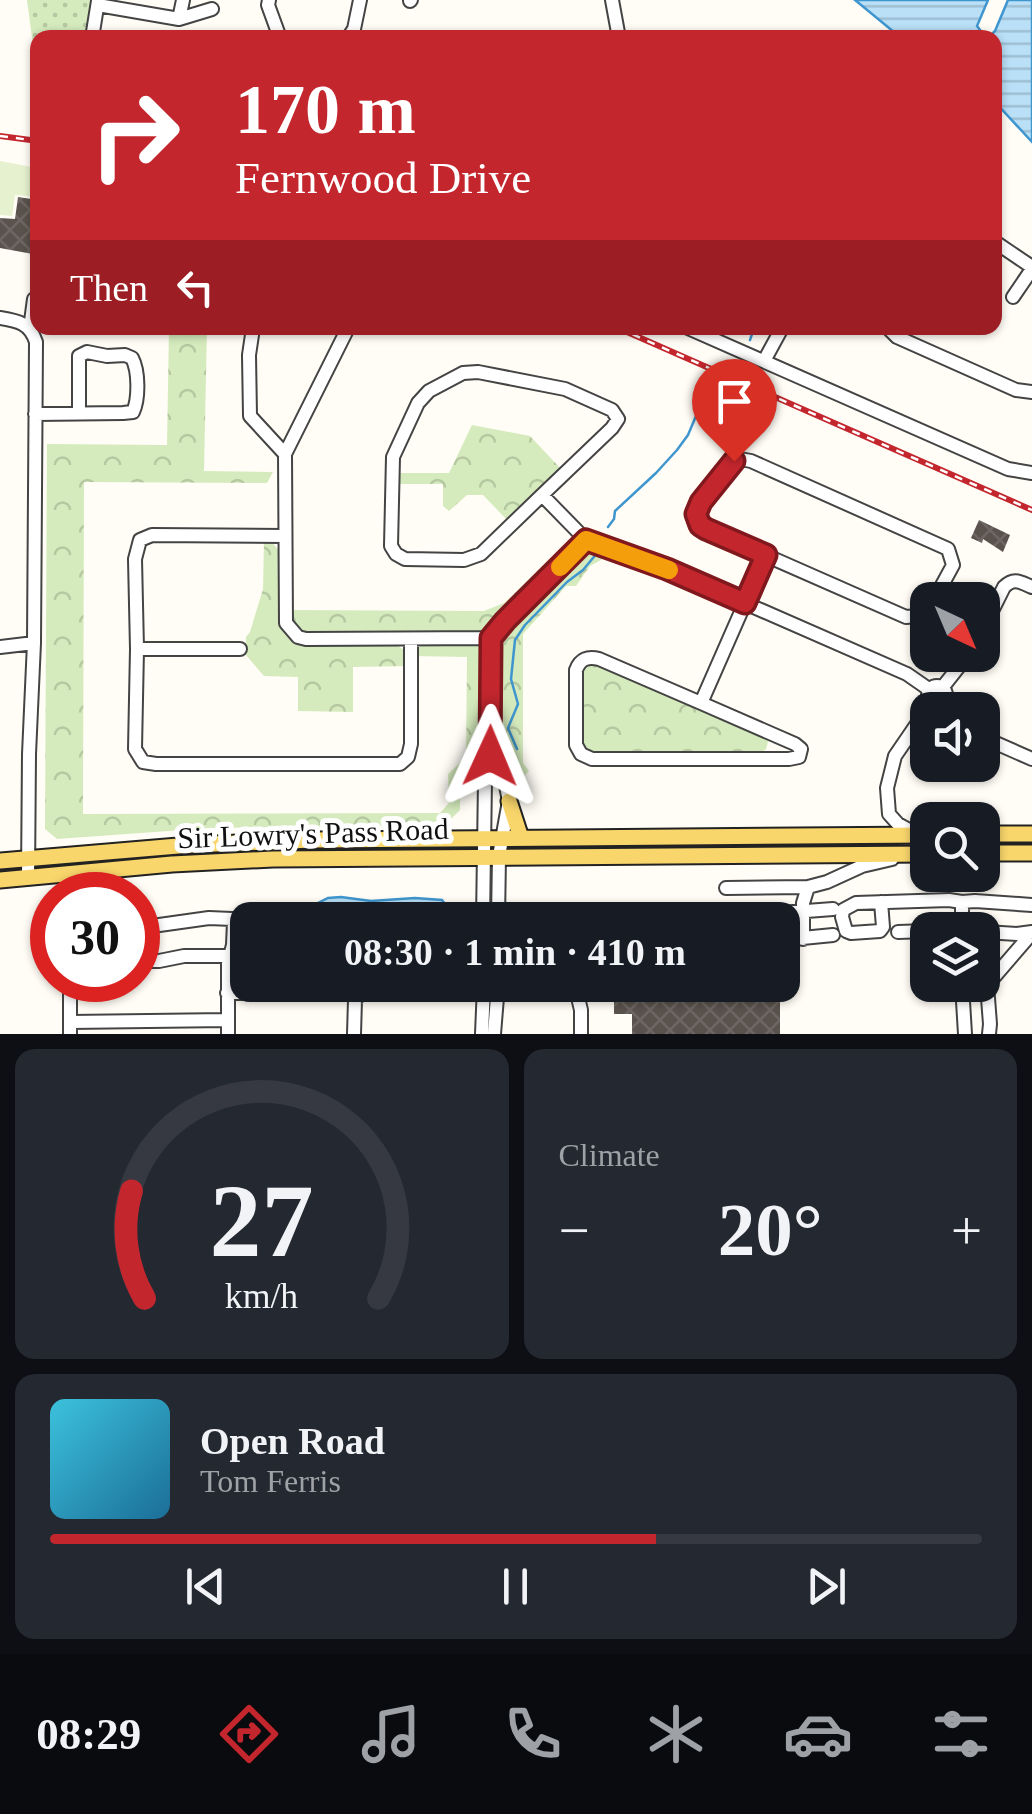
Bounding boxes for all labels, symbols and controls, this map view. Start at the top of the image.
icon: right [70,70,200,200]
text: 170 m [235,71,416,148]
text: Fernwood Drive [235,153,531,203]
icon: left [168,260,223,315]
text: Then [70,267,148,309]
pin [692,359,777,462]
icon: arrive [707,374,762,429]
north arrow [910,582,1000,672]
map controls [910,582,1000,1002]
button: sound [910,692,1000,782]
position arrow [438,704,542,808]
button: search [910,802,1000,892]
street label: Sir Lowry's Pass Road [177,812,449,854]
speed limit sign: 30 [30,872,160,1002]
button: layers [910,912,1000,1002]
text: 08:30 · 1 min · 410 m [344,931,686,973]
text: Climate [559,1137,660,1173]
text: 27 [210,1163,314,1278]
text: 20° [718,1188,823,1271]
text: − [559,1200,590,1261]
text: + [951,1200,982,1261]
text: km/h [225,1276,299,1316]
text: Open Road [200,1420,385,1462]
text: Tom Ferris [200,1463,341,1499]
icon: previous [178,1559,233,1614]
icon: pause [488,1559,543,1614]
icon: next [799,1559,854,1614]
icon: directions [214,1699,284,1769]
icon: music [356,1699,426,1769]
icon: phone [498,1699,568,1769]
icon: climate [641,1699,711,1769]
icon: car [783,1699,853,1769]
icon: filters [926,1699,996,1769]
text: 08:29 [36,1709,141,1759]

